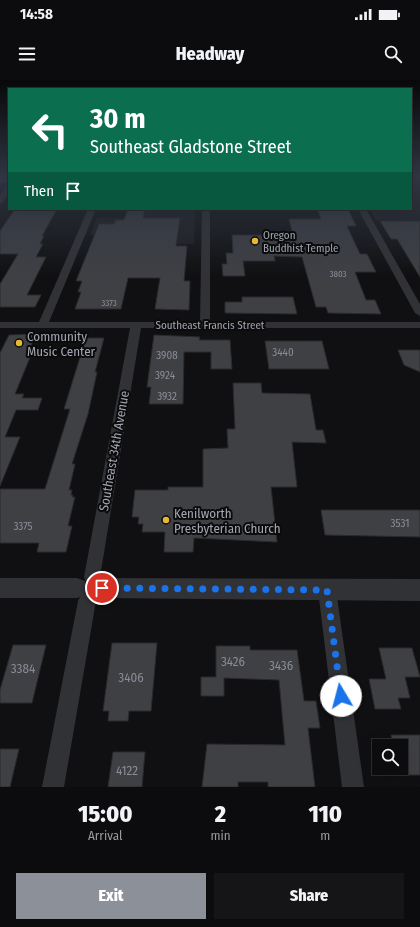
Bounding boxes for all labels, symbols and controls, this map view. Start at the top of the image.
text: 14:58 [20,5,53,23]
icon: menu [16,43,38,65]
text: Headway [176,43,244,65]
icon: search [382,43,404,65]
text: 30 m [90,102,146,135]
icon: left [24,104,76,156]
text: Southeast Gladstone Street [90,136,292,158]
icon: arrive [62,180,84,202]
text: Then [24,182,54,200]
place label: Oregon Buddhist Temple [263,229,339,255]
marker: Oregon Buddhist Temple [250,236,260,246]
house number: 3803 [329,269,347,279]
house number: 3373 [101,298,117,308]
street label: Southeast Francis Street [156,319,265,332]
place label: Community Music Center [27,329,96,359]
marker: Community Music Center [14,338,24,348]
house number: 3440 [272,346,294,359]
house number: 3908 [156,349,178,362]
house number: 3924 [155,369,176,382]
street label: Southeast 34th Avenue [96,390,132,512]
house number: 3932 [157,390,177,403]
place label: Kenilworth Presbyterian Church [174,506,281,536]
marker: Kenilworth Presbyterian Church [161,515,171,525]
house number: 3531 [391,517,409,530]
house number: 3375 [13,520,33,533]
pin [85,571,119,605]
icon: arrive [91,577,113,599]
house number: 3426 [221,654,245,669]
house number: 3436 [269,658,293,673]
house number: 3384 [11,661,35,676]
house number: 3406 [118,670,144,685]
position arrow [320,675,362,717]
map controls [372,739,408,775]
button: search [372,739,408,775]
house number: 4122 [116,763,138,778]
text: 15:00 [78,800,132,828]
text: 2 [215,800,226,828]
text: 110 [308,800,342,828]
text: Arrival [88,828,122,843]
text: min [210,828,231,843]
text: m [320,828,330,843]
button: Exit [16,873,206,919]
button: Share [214,873,404,919]

